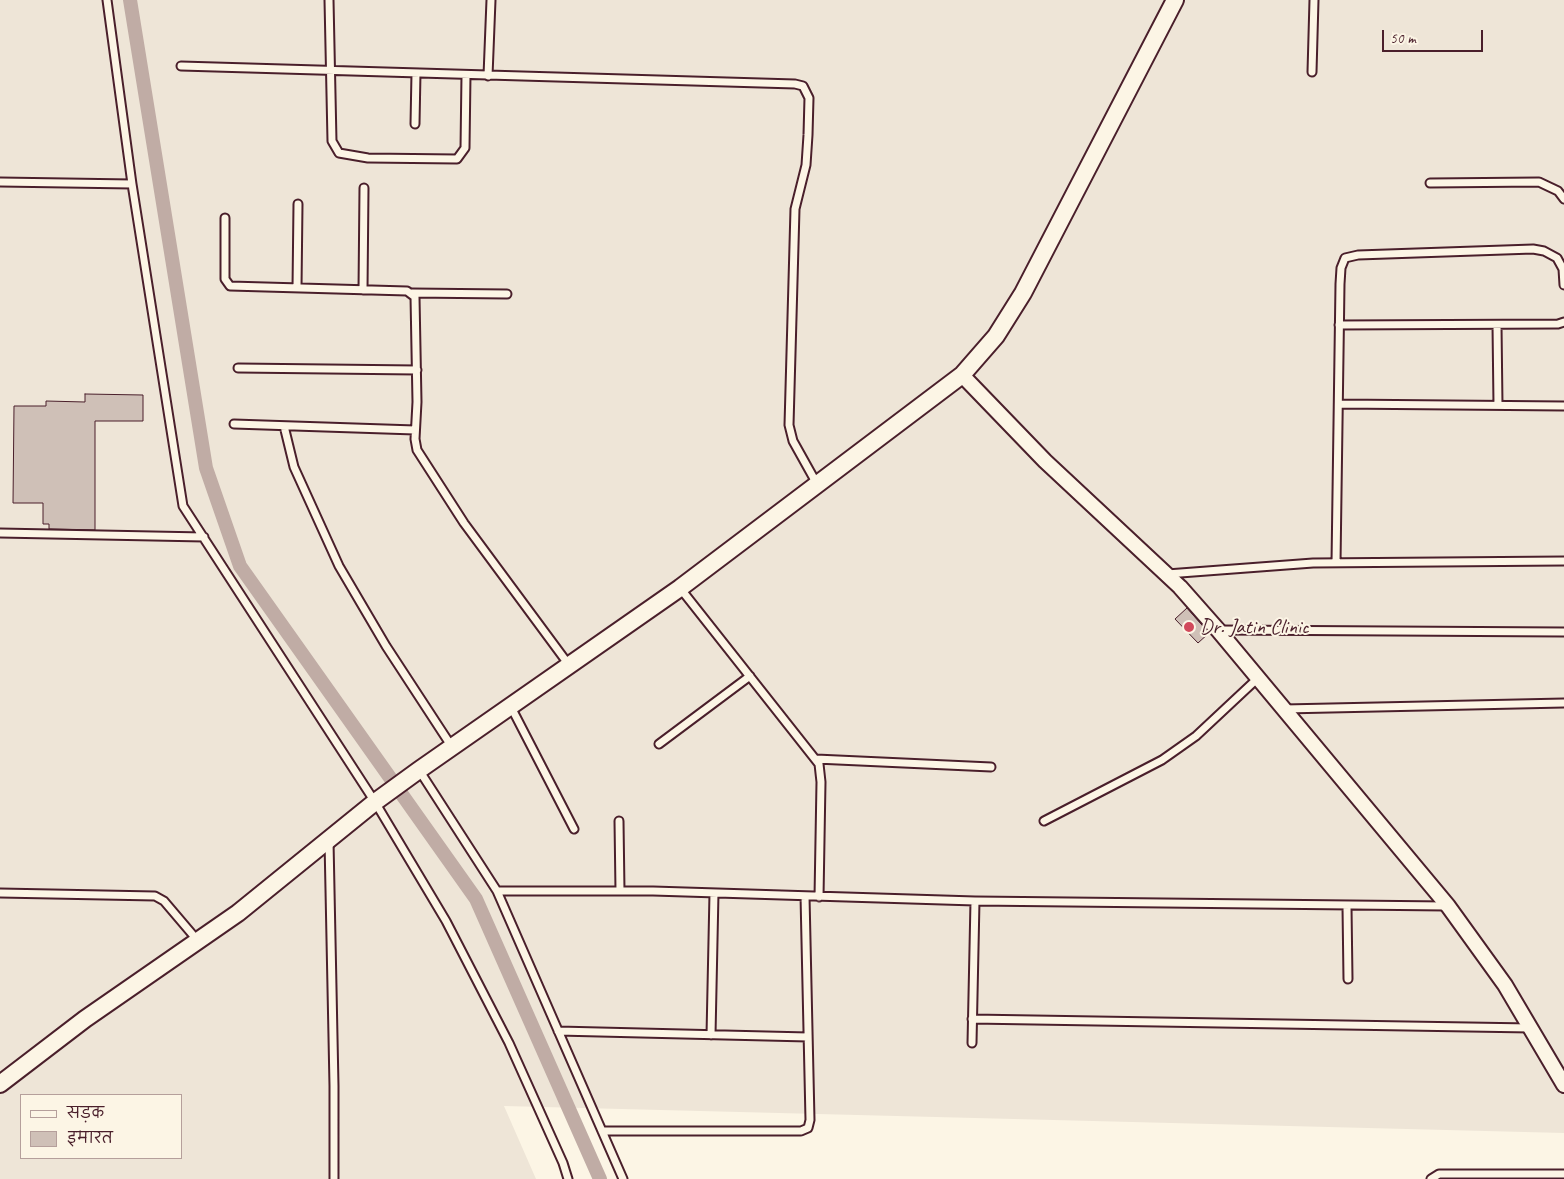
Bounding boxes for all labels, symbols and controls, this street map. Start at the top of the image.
scale bar [1384,20,1485,52]
text: 50 m [1390,29,1416,48]
place label: Dr. Jatin Clinic [1200,614,1309,640]
marker: Dr. Jatin Clinic [1182,620,1196,634]
legend [20,1094,182,1159]
text: सड़क [67,1104,104,1123]
text: इमारत [67,1129,113,1148]

